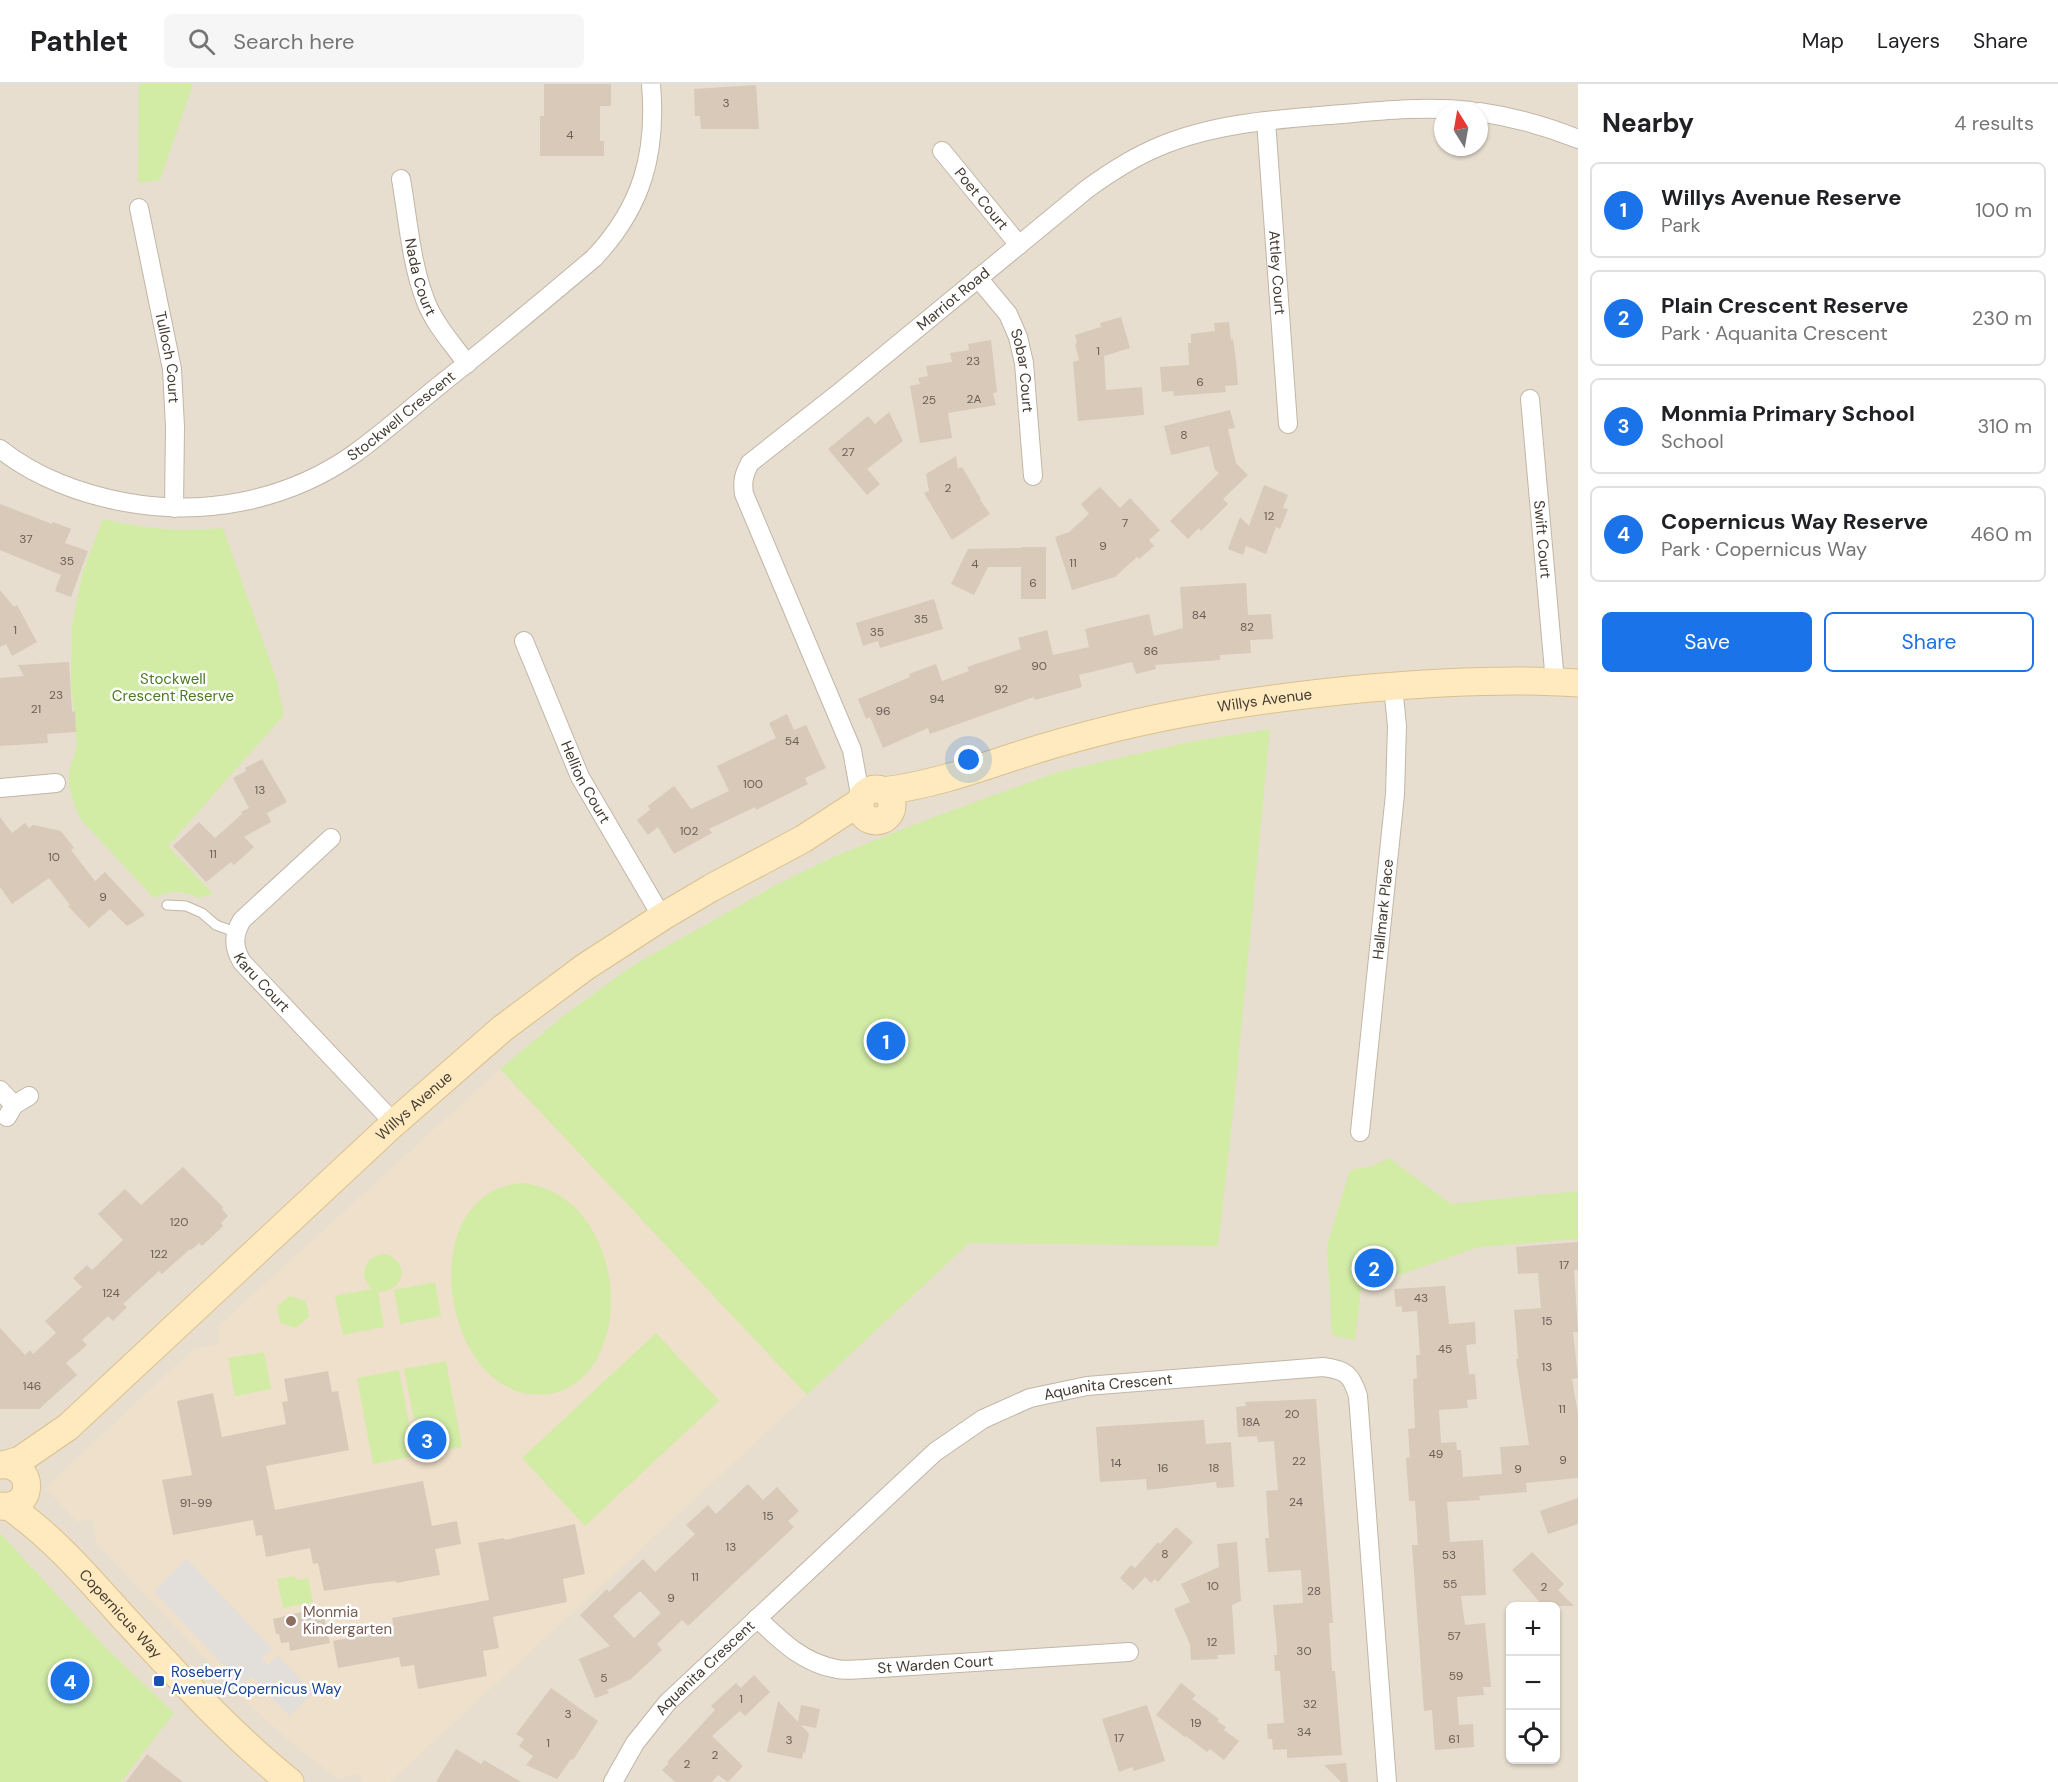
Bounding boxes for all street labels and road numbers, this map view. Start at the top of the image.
street label: Poet Court [950,164,1013,234]
street label: Attley Court [1264,230,1290,316]
street label: Nada Court [400,237,441,320]
street label: Marriot Road [912,263,994,335]
street label: Tulloch Court [150,309,184,404]
street label: Sobar Court [1006,326,1038,413]
street label: Stockwell Crescent [343,366,460,466]
street label: Swift Court [1529,499,1556,580]
street label: Willys Avenue [1216,684,1313,717]
street label: Hellion Court [556,738,615,827]
street label: Hallmark Place [1368,858,1398,961]
street label: Karu Court [229,950,294,1017]
street label: Willys Avenue [372,1067,456,1145]
street label: Aquanita Crescent [1042,1369,1173,1405]
street label: Copernicus Way [75,1565,167,1663]
street label: Aquanita Crescent [651,1616,759,1719]
street label: St Warden Court [877,1651,994,1678]

